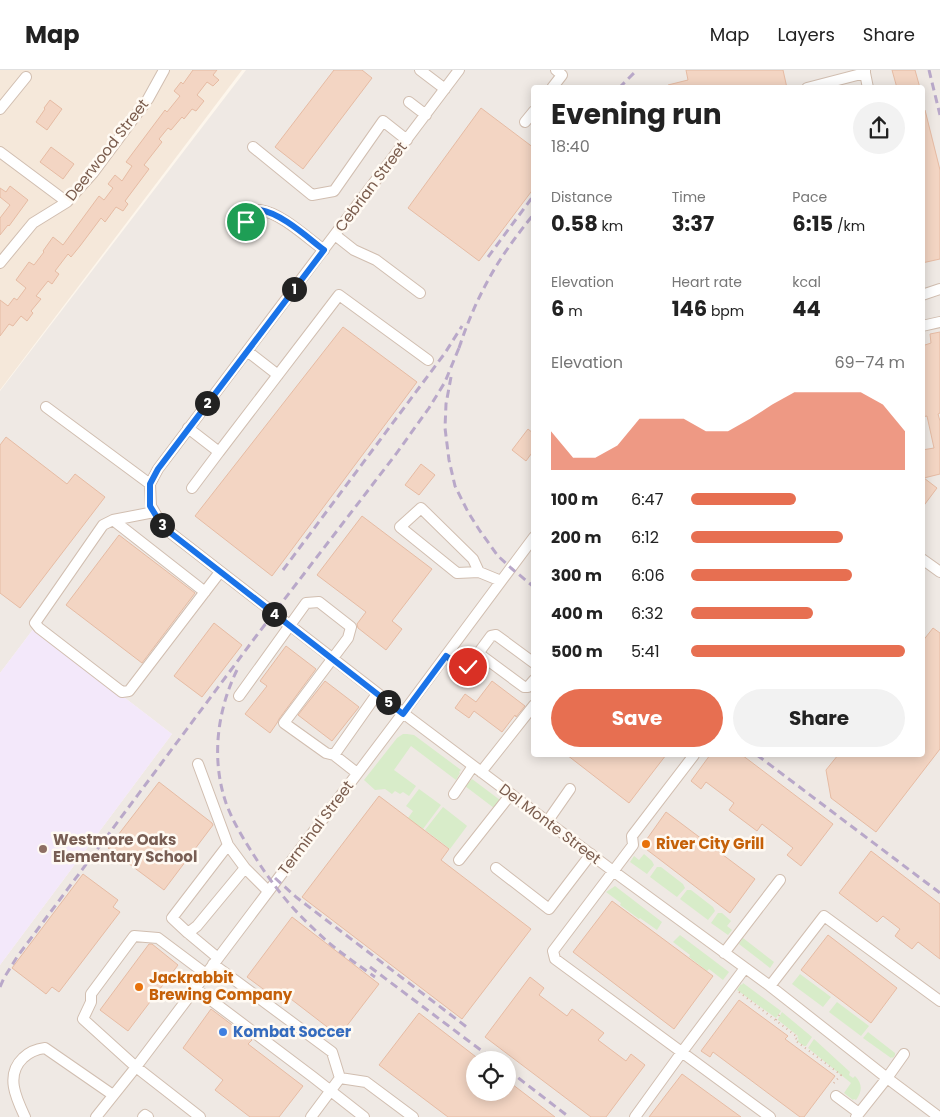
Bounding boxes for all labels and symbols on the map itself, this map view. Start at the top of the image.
street label: Deerwood Street [60,94,153,205]
street label: Cebrian Street [330,137,411,236]
pin [225,201,267,243]
pin: 1 [282,276,306,302]
pin: 2 [194,390,220,416]
pin: 3 [150,512,174,538]
pin: 4 [262,602,286,626]
pin [447,646,489,688]
pin: 5 [376,690,400,714]
street label: Terminal Street [273,776,358,879]
street label: Del Monte Street [495,778,605,869]
place label: Westmore Oaks Elementary School [53,829,197,867]
place label: River City Grill [656,833,764,854]
marker: River City Grill [640,838,652,850]
marker: Westmore Oaks Elementary School [37,843,49,855]
place label: Jackrabbit Brewing Company [149,967,293,1005]
marker: Jackrabbit Brewing Company [133,981,145,993]
place label: Kombat Soccer [233,1021,352,1042]
marker: Kombat Soccer [217,1026,229,1038]

